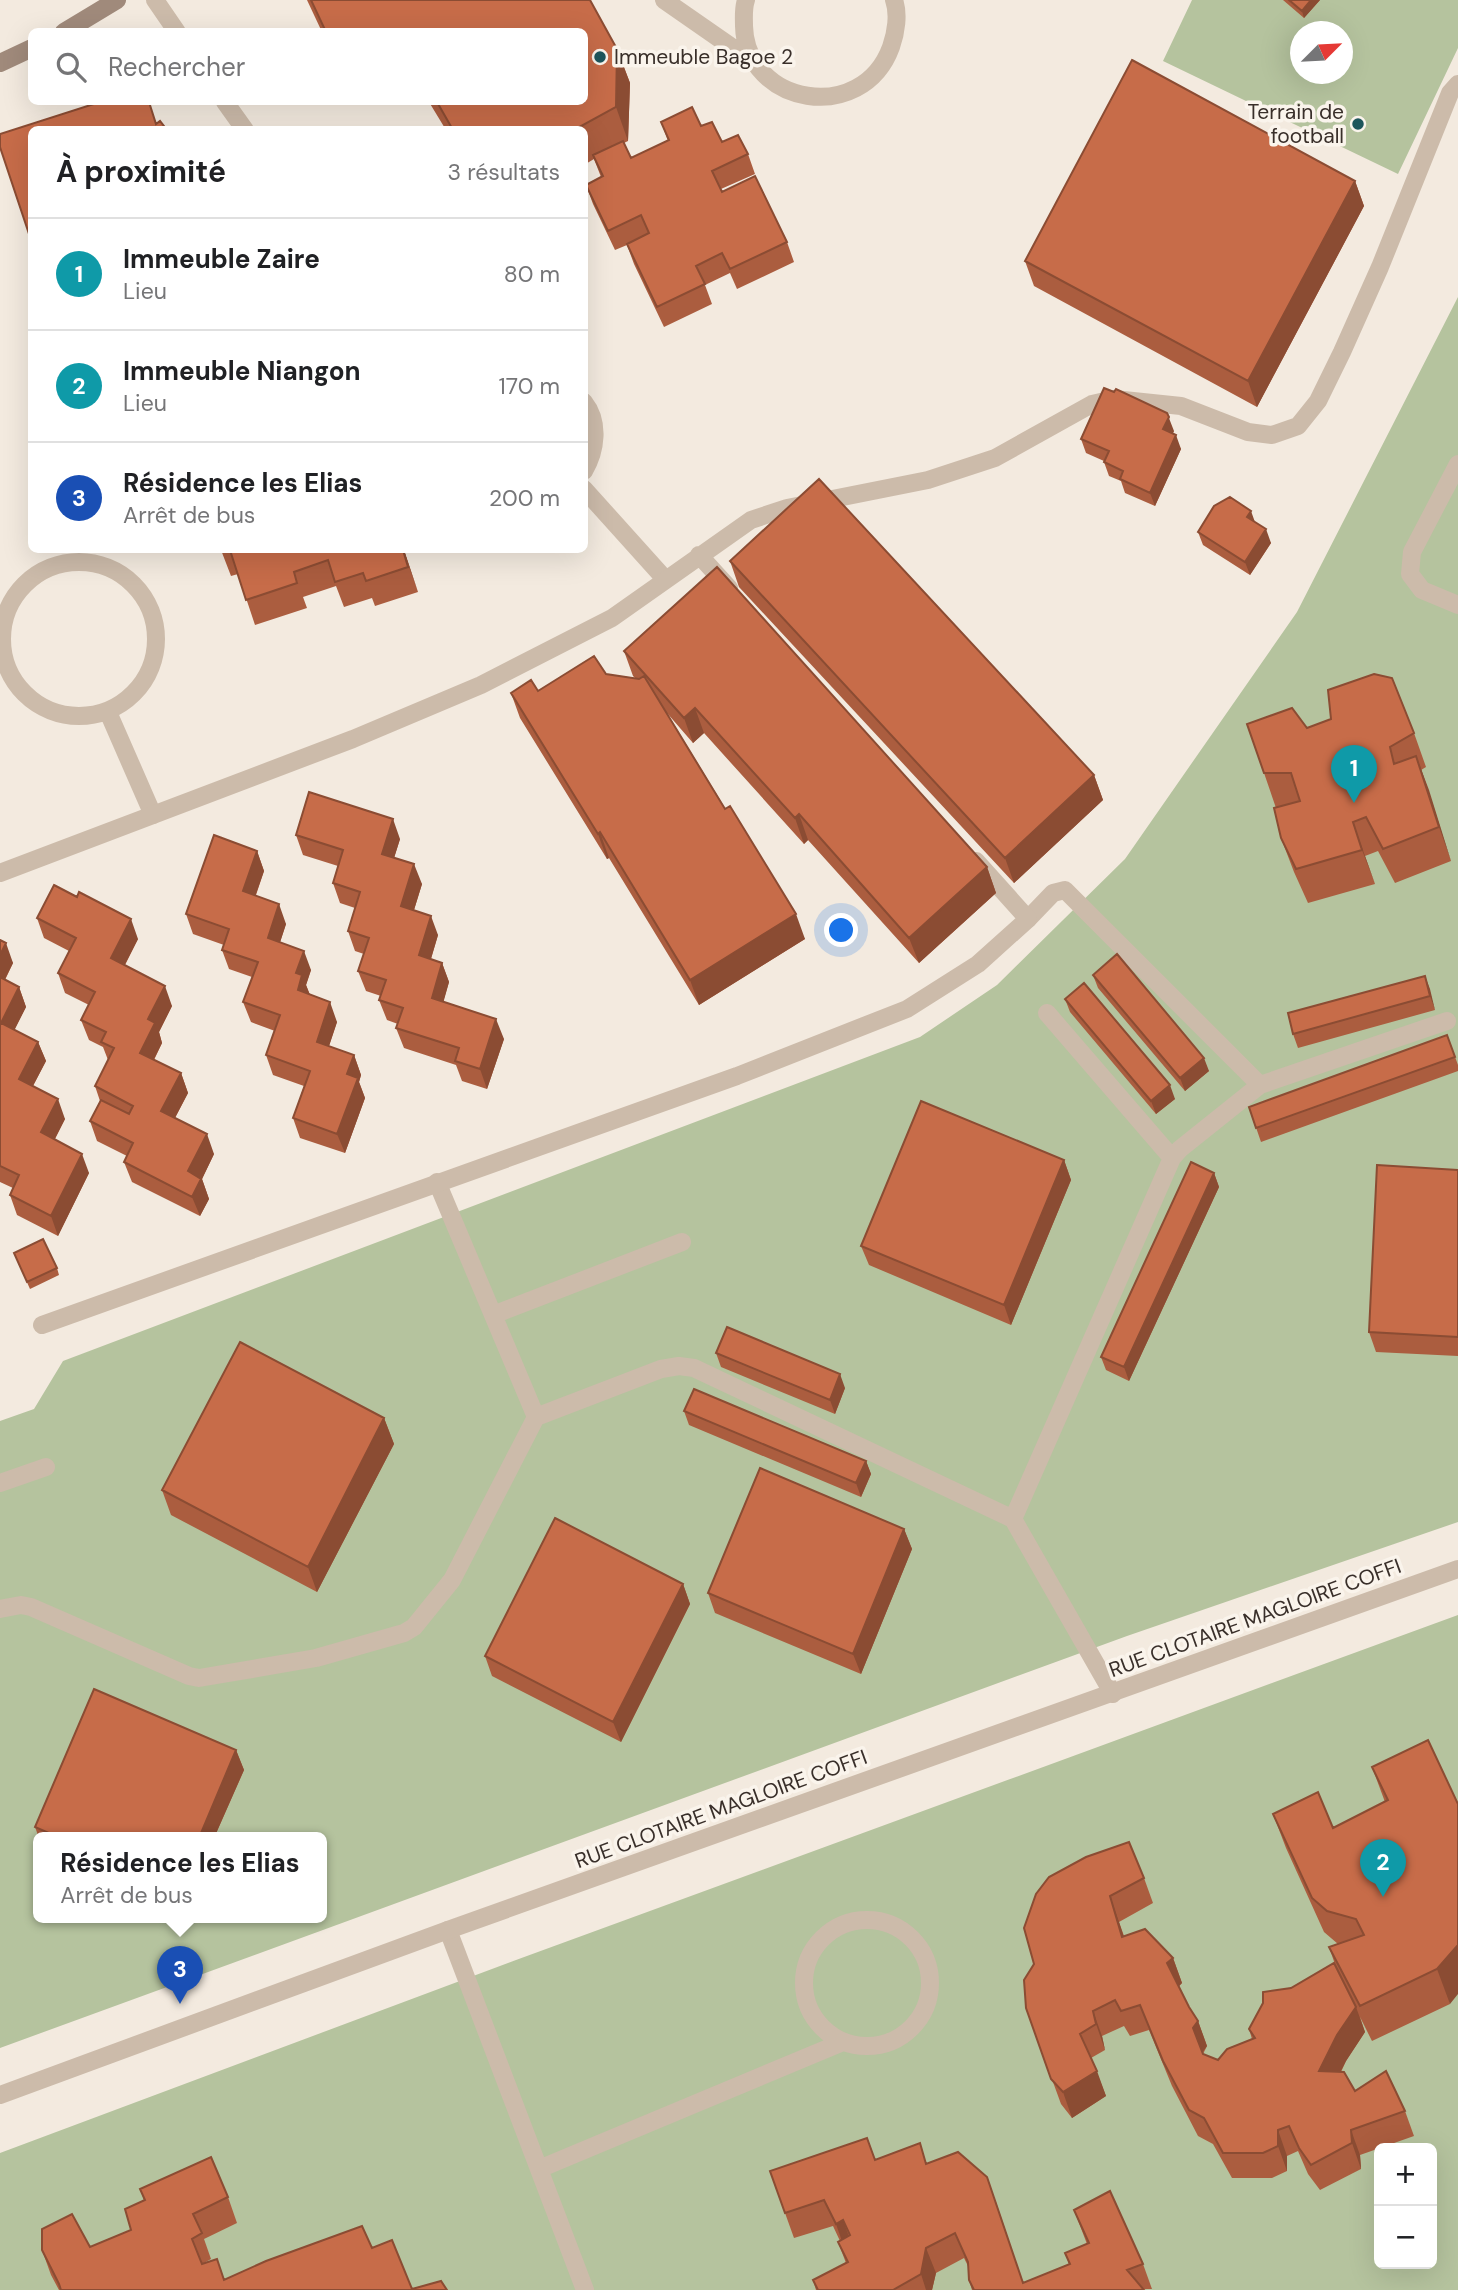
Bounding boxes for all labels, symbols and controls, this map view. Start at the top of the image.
north arrow [1290,21,1353,84]
search box [28,28,588,105]
place label: Immeuble Bagoe 2 [614,43,793,71]
icon: search [52,48,90,86]
marker: Immeuble Bagoe 2 [592,49,608,65]
text: Rechercher [108,50,245,84]
place label: Terrain de football [1247,98,1344,150]
marker: Terrain de football [1350,116,1366,132]
text: À proximité [56,152,226,191]
text: 3 résultats [448,157,560,187]
text: Immeuble Zaire [123,242,320,276]
text: 1 [75,259,83,289]
text: 80 m [504,259,560,289]
text: Lieu [123,276,167,306]
text: Immeuble Niangon [123,354,361,388]
text: 2 [72,371,86,401]
text: 170 m [499,371,560,401]
text: Lieu [123,388,167,418]
text: Résidence les Elias [123,466,362,500]
text: 3 [72,483,86,513]
text: 200 m [489,483,560,513]
text: Arrêt de bus [123,500,255,530]
pin: 1 [1331,745,1377,803]
your location [824,913,858,947]
street label: RUE CLOTAIRE MAGLOIRE COFFI [1105,1552,1405,1684]
street label: RUE CLOTAIRE MAGLOIRE COFFI [571,1743,871,1875]
popup [33,1832,327,1923]
pin: 2 [1360,1839,1406,1897]
text: Résidence les Elias [60,1846,300,1880]
text: Arrêt de bus [60,1880,193,1910]
pin: 3 [157,1946,203,2004]
map controls [1374,2143,1437,2269]
button: + [1374,2143,1437,2206]
button: − [1374,2206,1437,2269]

